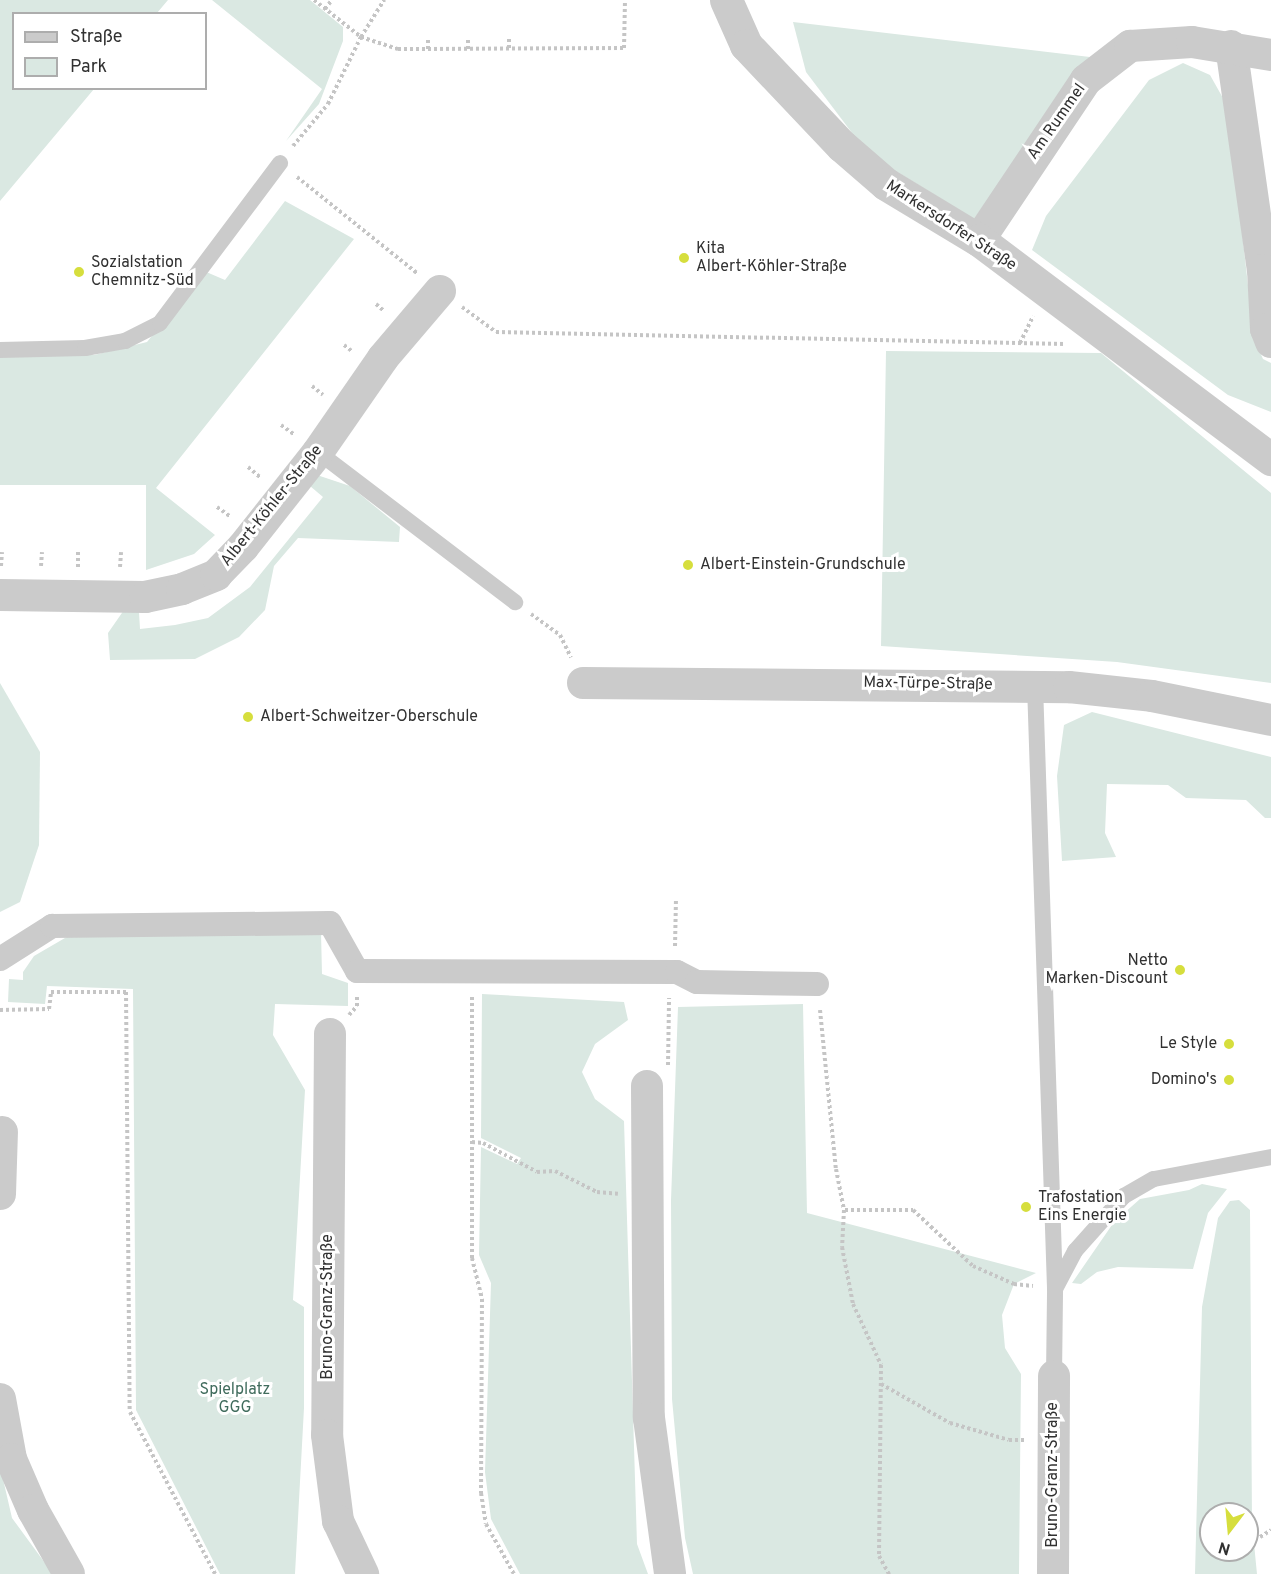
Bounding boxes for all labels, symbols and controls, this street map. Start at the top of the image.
legend [12,12,207,90]
text: Straße [70,26,122,49]
text: Park [70,56,107,79]
street label: Am Rummel [1024,80,1090,164]
street label: Markersdorfer Straße [882,177,1020,275]
place label: Kita Albert-Köhler-Straße [696,239,847,277]
marker: Kita Albert-Köhler-Straße [677,251,691,265]
place label: Sozialstation Chemnitz-Süd [91,253,194,291]
marker: Sozialstation Chemnitz-Süd [72,265,86,279]
street label: Albert-Köhler-Straße [217,441,327,571]
place label: Albert-Einstein-Grundschule [700,555,906,575]
marker: Albert-Einstein-Grundschule [681,558,695,572]
street label: Max-Türpe-Straße [863,673,993,695]
place label: Albert-Schweitzer-Oberschule [260,707,478,727]
marker: Albert-Schweitzer-Oberschule [241,710,255,724]
place label: Netto Marken-Discount [1046,951,1168,989]
marker: Netto Marken-Discount [1173,963,1187,977]
place label: Le Style [1159,1034,1217,1054]
marker: Le Style [1222,1037,1236,1051]
place label: Domino's [1151,1070,1217,1090]
marker: Domino's [1222,1073,1236,1087]
place label: Trafostation Eins Energie [1038,1188,1127,1226]
marker: Trafostation Eins Energie [1019,1200,1033,1214]
street label: Bruno-Granz-Straße [318,1234,338,1380]
park label: Spielplatz GGG [200,1380,270,1418]
street label: Bruno-Granz-Straße [1043,1402,1063,1548]
north arrow [1199,1502,1259,1562]
text: N [1216,1536,1233,1559]

